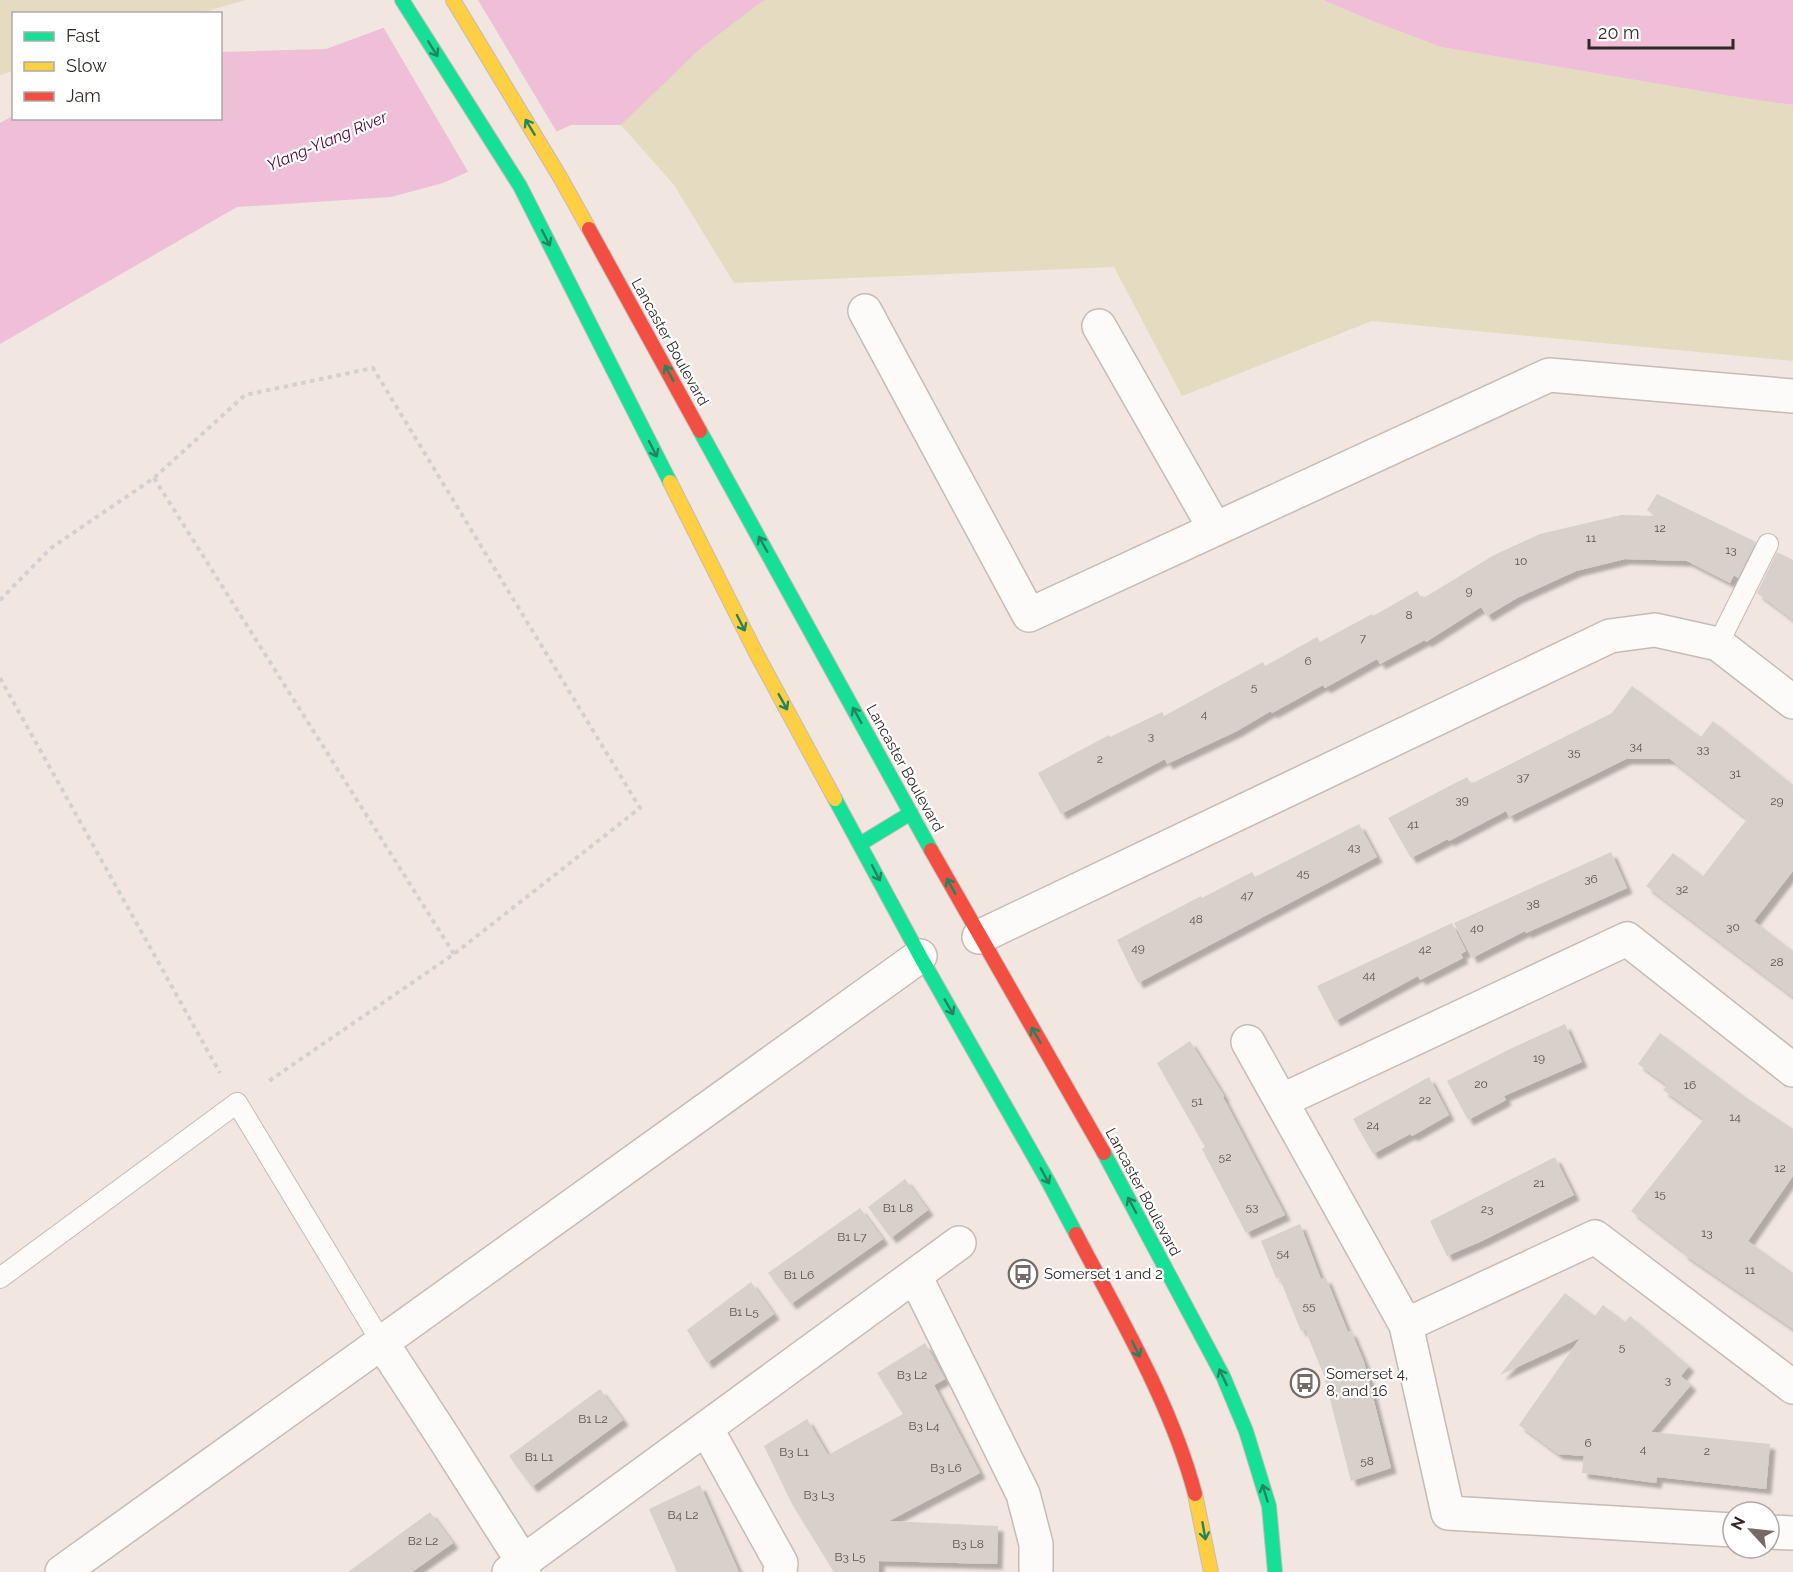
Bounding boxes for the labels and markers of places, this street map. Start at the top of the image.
bus stop icon: Somerset 1 and 2 [1007,1258,1039,1290]
place label: Somerset 1 and 2 [1044,1265,1163,1283]
place label: Somerset 4, 8, and 16 [1326,1365,1408,1400]
bus stop icon: Somerset 4, 8, and 16 [1289,1367,1321,1399]

